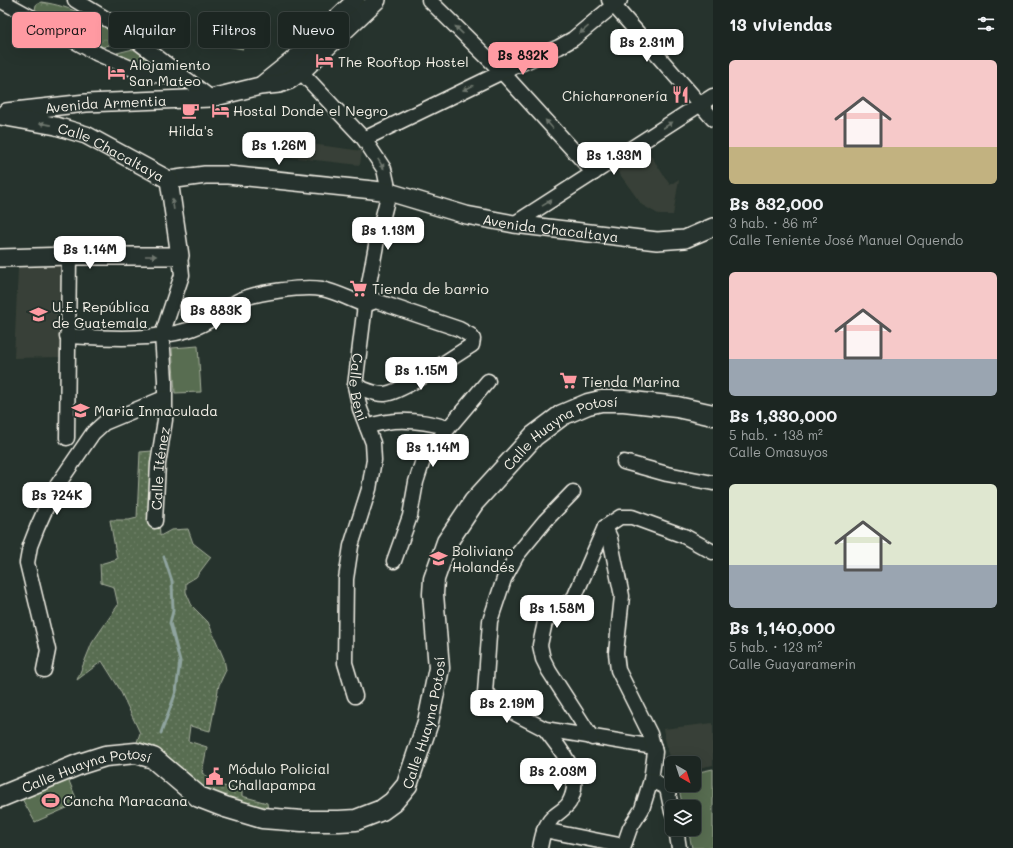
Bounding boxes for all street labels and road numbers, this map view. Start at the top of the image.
street label: Avenida Armentia [44,90,167,117]
street label: Calle Chacaltaya [56,118,168,185]
street label: Avenida Chacaltaya [481,209,620,246]
street label: Calle Beni [345,352,373,424]
street label: Calle Huayna Potosí [498,392,618,474]
street label: Calle Iténez [146,425,173,511]
street label: Calle Huayna Potosí [397,656,448,791]
street label: Calle Huayna Potosí [18,743,154,797]

